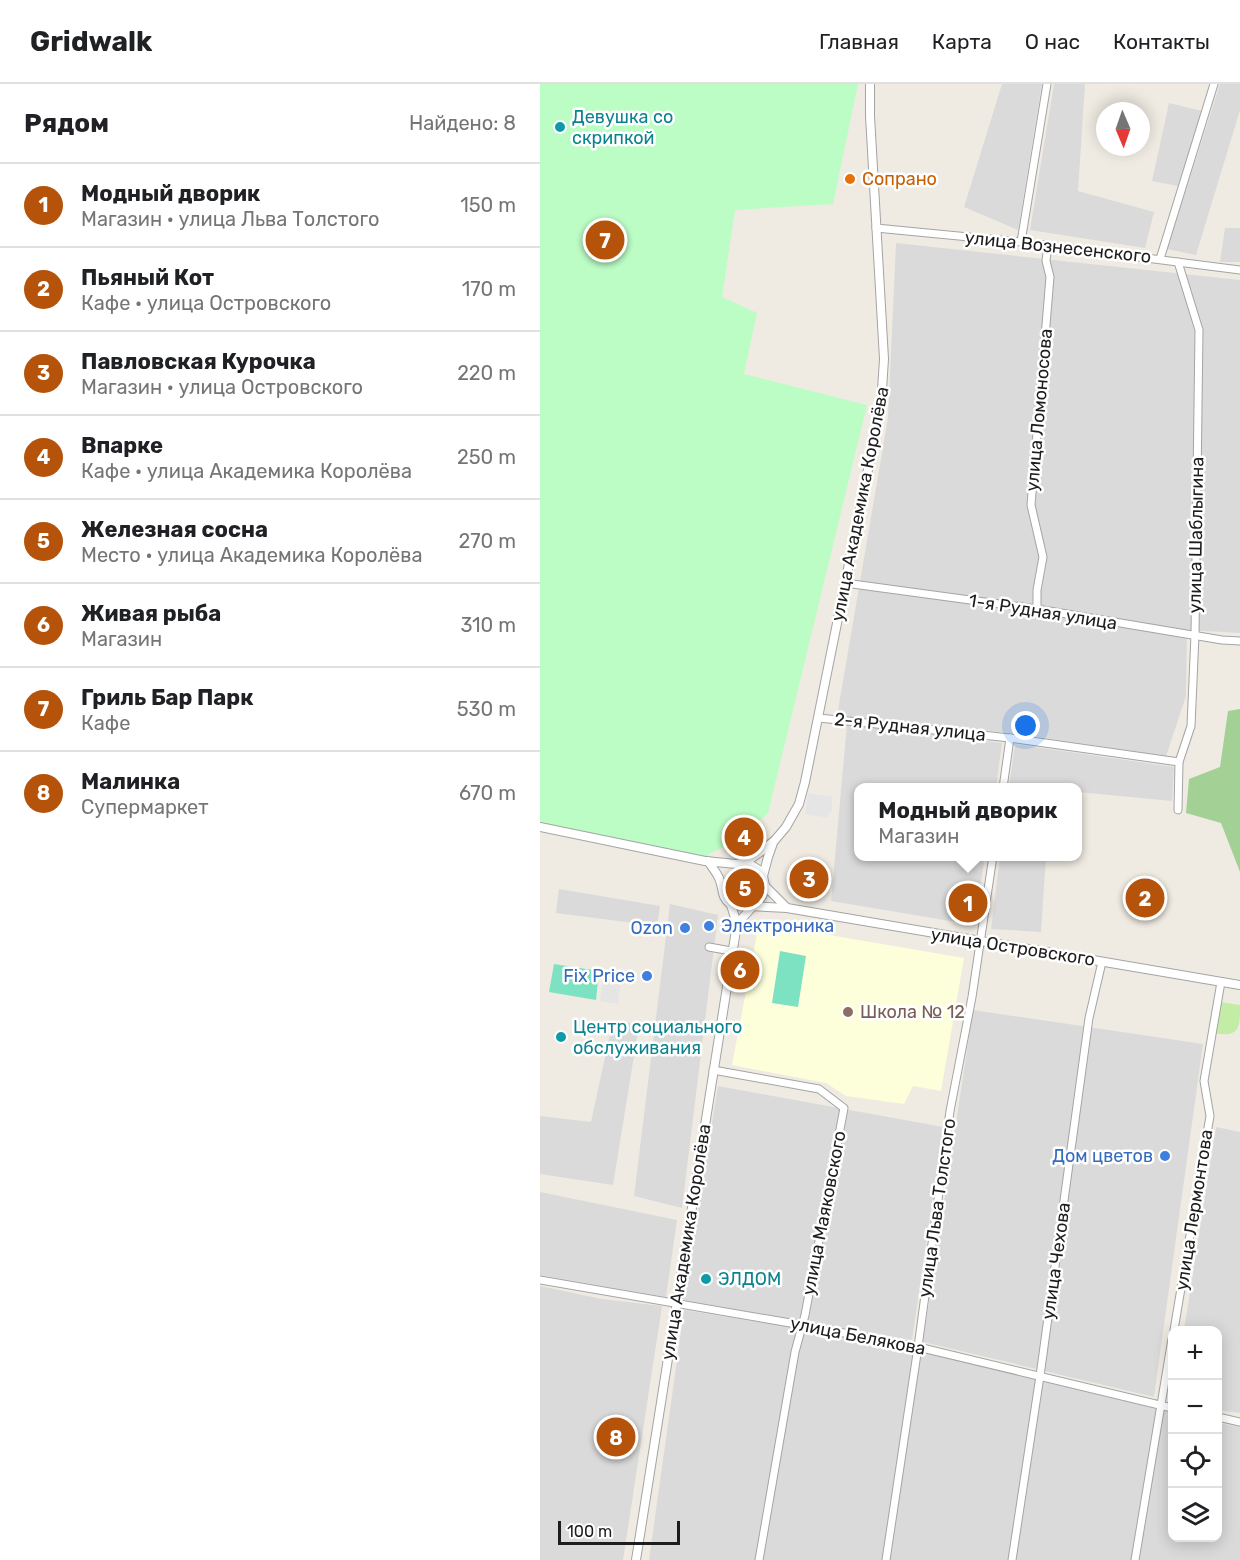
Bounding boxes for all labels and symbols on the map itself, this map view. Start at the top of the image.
north arrow [1096,102,1150,156]
place label: Девушка со скрипкой [572,106,673,149]
marker: Девушка со скрипкой [553,120,567,134]
place label: Сопрано [862,168,937,190]
marker: Сопрано [843,172,857,186]
pin: 7 [586,218,624,262]
street label: улица Вознесенского [964,226,1152,268]
street label: улица Ломоносова [1021,328,1057,492]
street label: улица Академика Королёва [826,385,894,623]
street label: улица Шаблыгина [1184,457,1208,613]
street label: 1-я Рудная улица [967,589,1119,635]
street label: 2-я Рудная улица [833,708,987,746]
your location [1011,711,1040,740]
pin: 4 [724,814,764,860]
pin: 3 [790,856,828,902]
pin: 5 [726,866,764,910]
pin: 2 [1126,876,1164,920]
pin: 1 [948,880,988,926]
place label: Электроника [721,915,834,937]
place label: Ozon [631,917,673,939]
marker: Электроника [702,919,716,933]
marker: Ozon [678,921,692,935]
street label: улица Островского [929,923,1097,971]
pin: 6 [720,948,760,992]
place label: Fix Price [563,965,635,987]
marker: Fix Price [640,969,654,983]
place label: Школа № 12 [860,1001,965,1023]
marker: Школа № 12 [841,1005,855,1019]
place label: Центр социального обслуживания [573,1016,742,1059]
marker: Центр социального обслуживания [554,1030,568,1044]
street label: улица Льва Толстого [914,1117,960,1299]
street label: улица Академика Королёва [656,1122,716,1362]
street label: улица Лермонтова [1170,1128,1218,1292]
street label: улица Маяковского [797,1129,851,1297]
place label: Дом цветов [1052,1145,1153,1167]
marker: Дом цветов [1158,1149,1172,1163]
street label: улица Чехова [1037,1201,1075,1321]
place label: ЭЛДОМ [718,1268,781,1290]
marker: ЭЛДОМ [699,1272,713,1286]
street label: улица Белякова [788,1312,928,1360]
pin: 8 [596,1414,636,1460]
scale bar [558,1518,680,1546]

